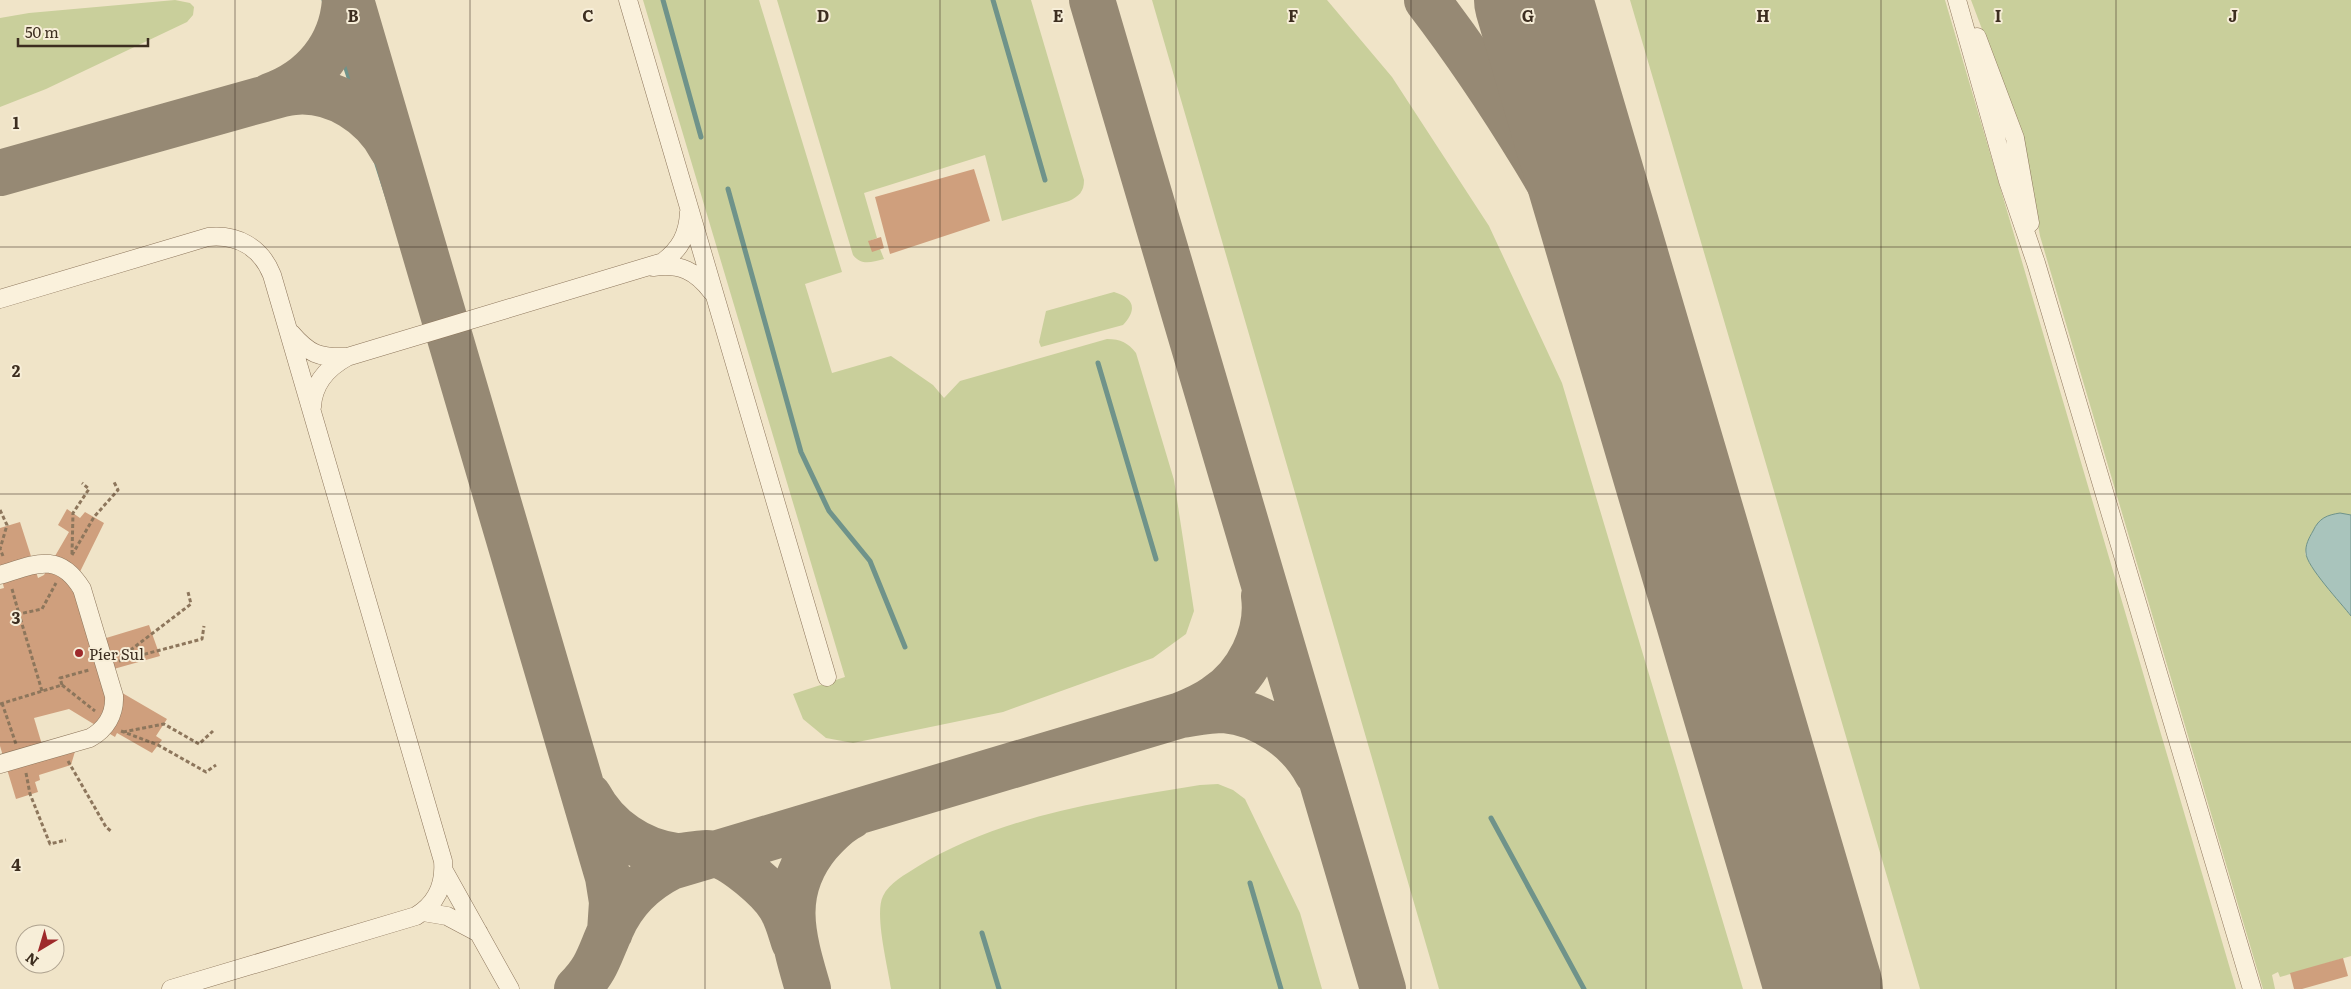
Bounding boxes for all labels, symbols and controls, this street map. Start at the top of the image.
text: B [347,3,359,27]
text: C [582,3,594,27]
text: D [817,3,829,27]
text: E [1053,3,1064,27]
text: F [1288,3,1298,27]
text: G [1522,3,1534,27]
text: H [1756,3,1770,27]
text: I [1995,3,2001,27]
text: J [2228,3,2238,27]
scale bar [18,15,148,47]
text: 50 m [25,20,59,43]
text: 1 [13,110,20,134]
text: 2 [12,358,21,382]
text: 3 [12,605,21,629]
place label: Píer Sul [89,642,144,665]
marker: Píer Sul [73,647,85,659]
text: 4 [11,852,21,876]
north arrow [15,924,65,974]
text: N [20,948,42,972]

